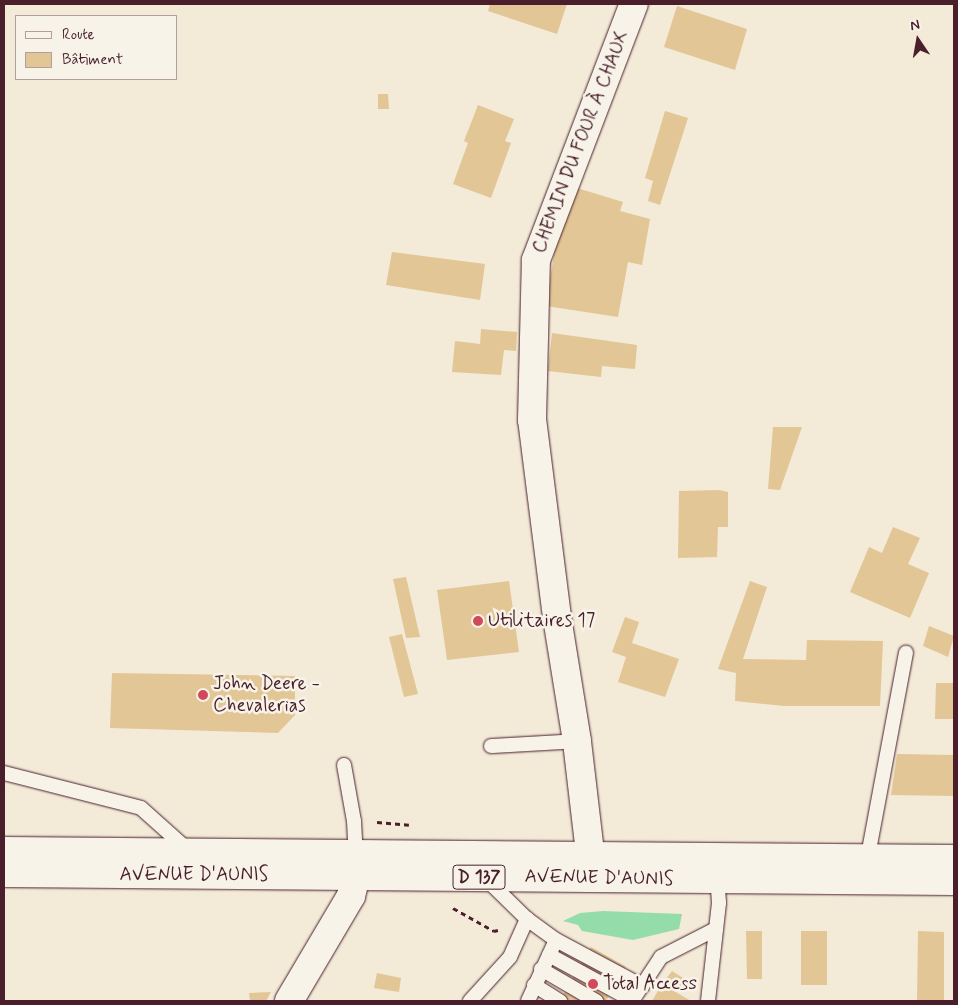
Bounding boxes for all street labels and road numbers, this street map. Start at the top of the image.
street label: CHEMIN DU FOUR À CHAUX [528,27,634,257]
road number: D 137 [452,862,506,892]
street label: AVENUE D'AUNIS [120,864,268,886]
street label: AVENUE D'AUNIS [524,865,674,891]

